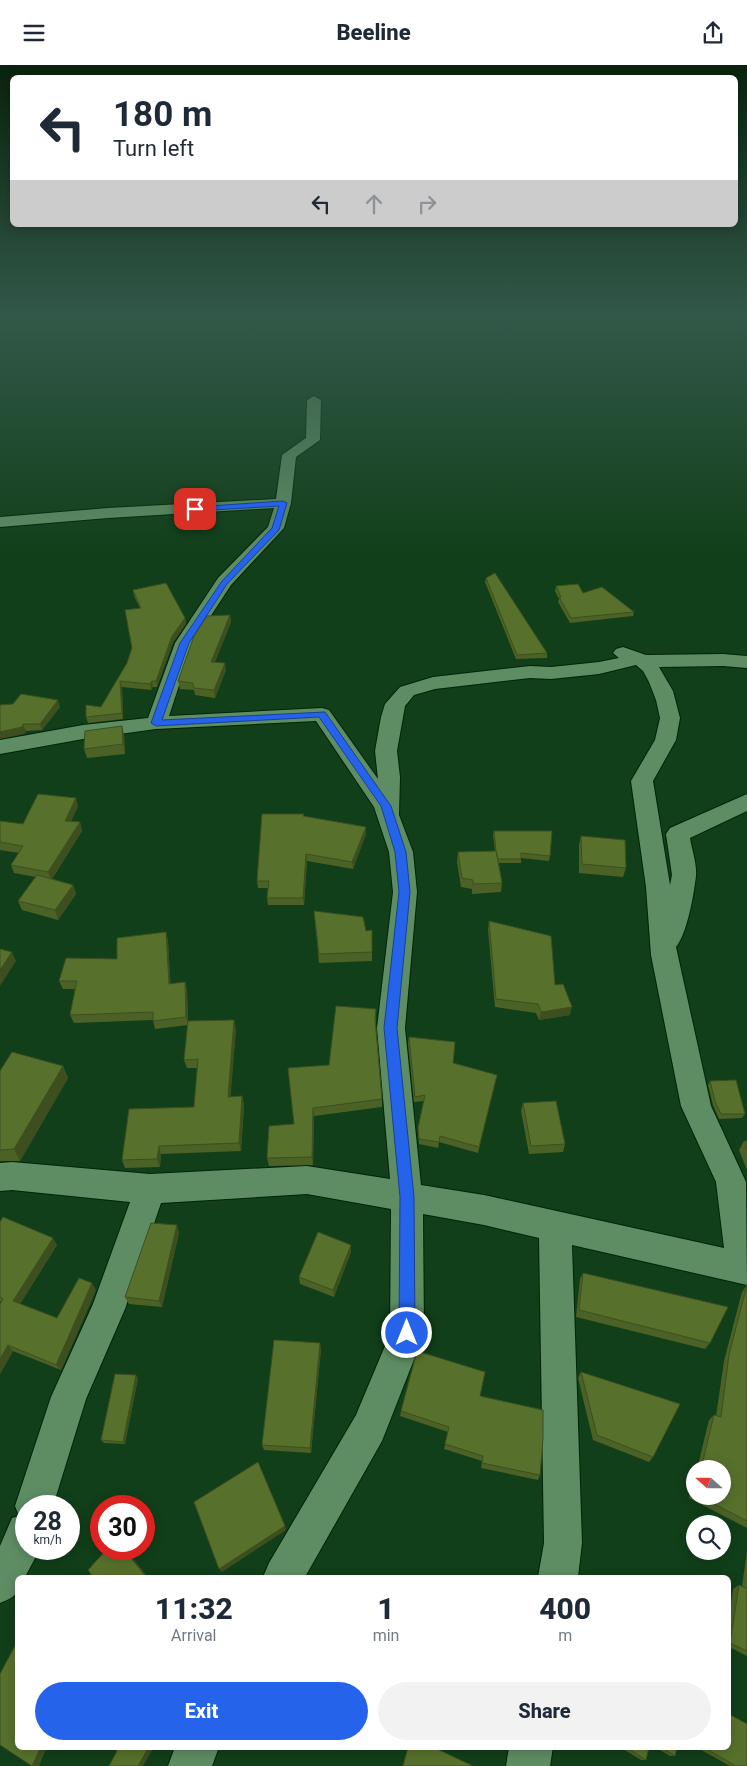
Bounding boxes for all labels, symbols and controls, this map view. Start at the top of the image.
icon: menu [20,19,48,47]
icon: share [699,19,727,47]
text: Beeline [336,20,411,45]
text: 180 m [113,94,212,135]
icon: left [30,95,95,160]
text: Turn left [113,136,194,161]
icon: left [307,190,335,218]
icon: ahead [360,190,388,218]
icon: right [413,190,441,218]
pin [174,488,216,530]
icon: arrive [181,495,209,523]
position arrow [380,1306,432,1358]
north arrow [686,1460,731,1505]
map controls [686,1460,731,1560]
speed limit sign: 30 [90,1495,155,1560]
text: 28 [33,1507,62,1536]
button: search [686,1515,731,1560]
text: km/h [33,1533,62,1547]
text: 11:32 [155,1591,233,1626]
text: 1 [377,1591,395,1626]
text: 400 [539,1591,591,1626]
text: Arrival [171,1626,217,1645]
text: min [373,1626,399,1645]
text: m [558,1626,572,1645]
button: Exit [35,1682,368,1740]
button: Share [378,1682,711,1740]

